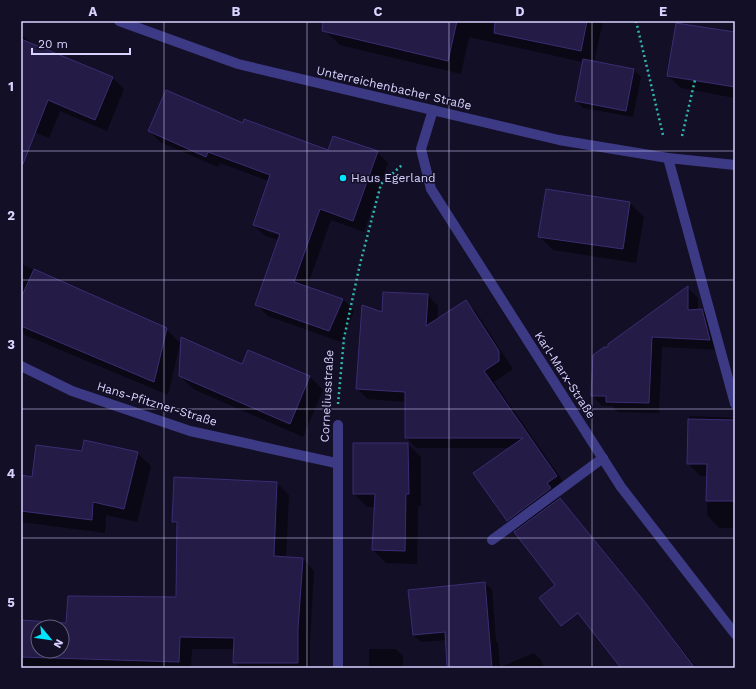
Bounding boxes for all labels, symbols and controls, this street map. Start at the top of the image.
text: A [89,4,98,19]
text: B [232,4,241,19]
text: C [374,4,383,19]
text: D [515,4,525,19]
text: E [659,4,667,19]
scale bar [32,30,130,56]
text: 20 m [38,37,68,51]
street label: Unterreichenbacher Straße [315,63,473,113]
text: 1 [8,79,14,94]
place label: Haus Egerland [351,171,436,185]
marker: Haus Egerland [338,173,348,183]
text: 2 [7,208,15,223]
street label: Karl-Marx-Straße [532,329,598,421]
text: 3 [7,337,15,352]
street label: Corneliusstraße [318,349,336,443]
street label: Hans-Pfitzner-Straße [95,379,219,429]
text: 4 [7,466,16,481]
text: 5 [7,595,15,610]
north arrow [30,619,70,659]
text: N [51,637,66,650]

